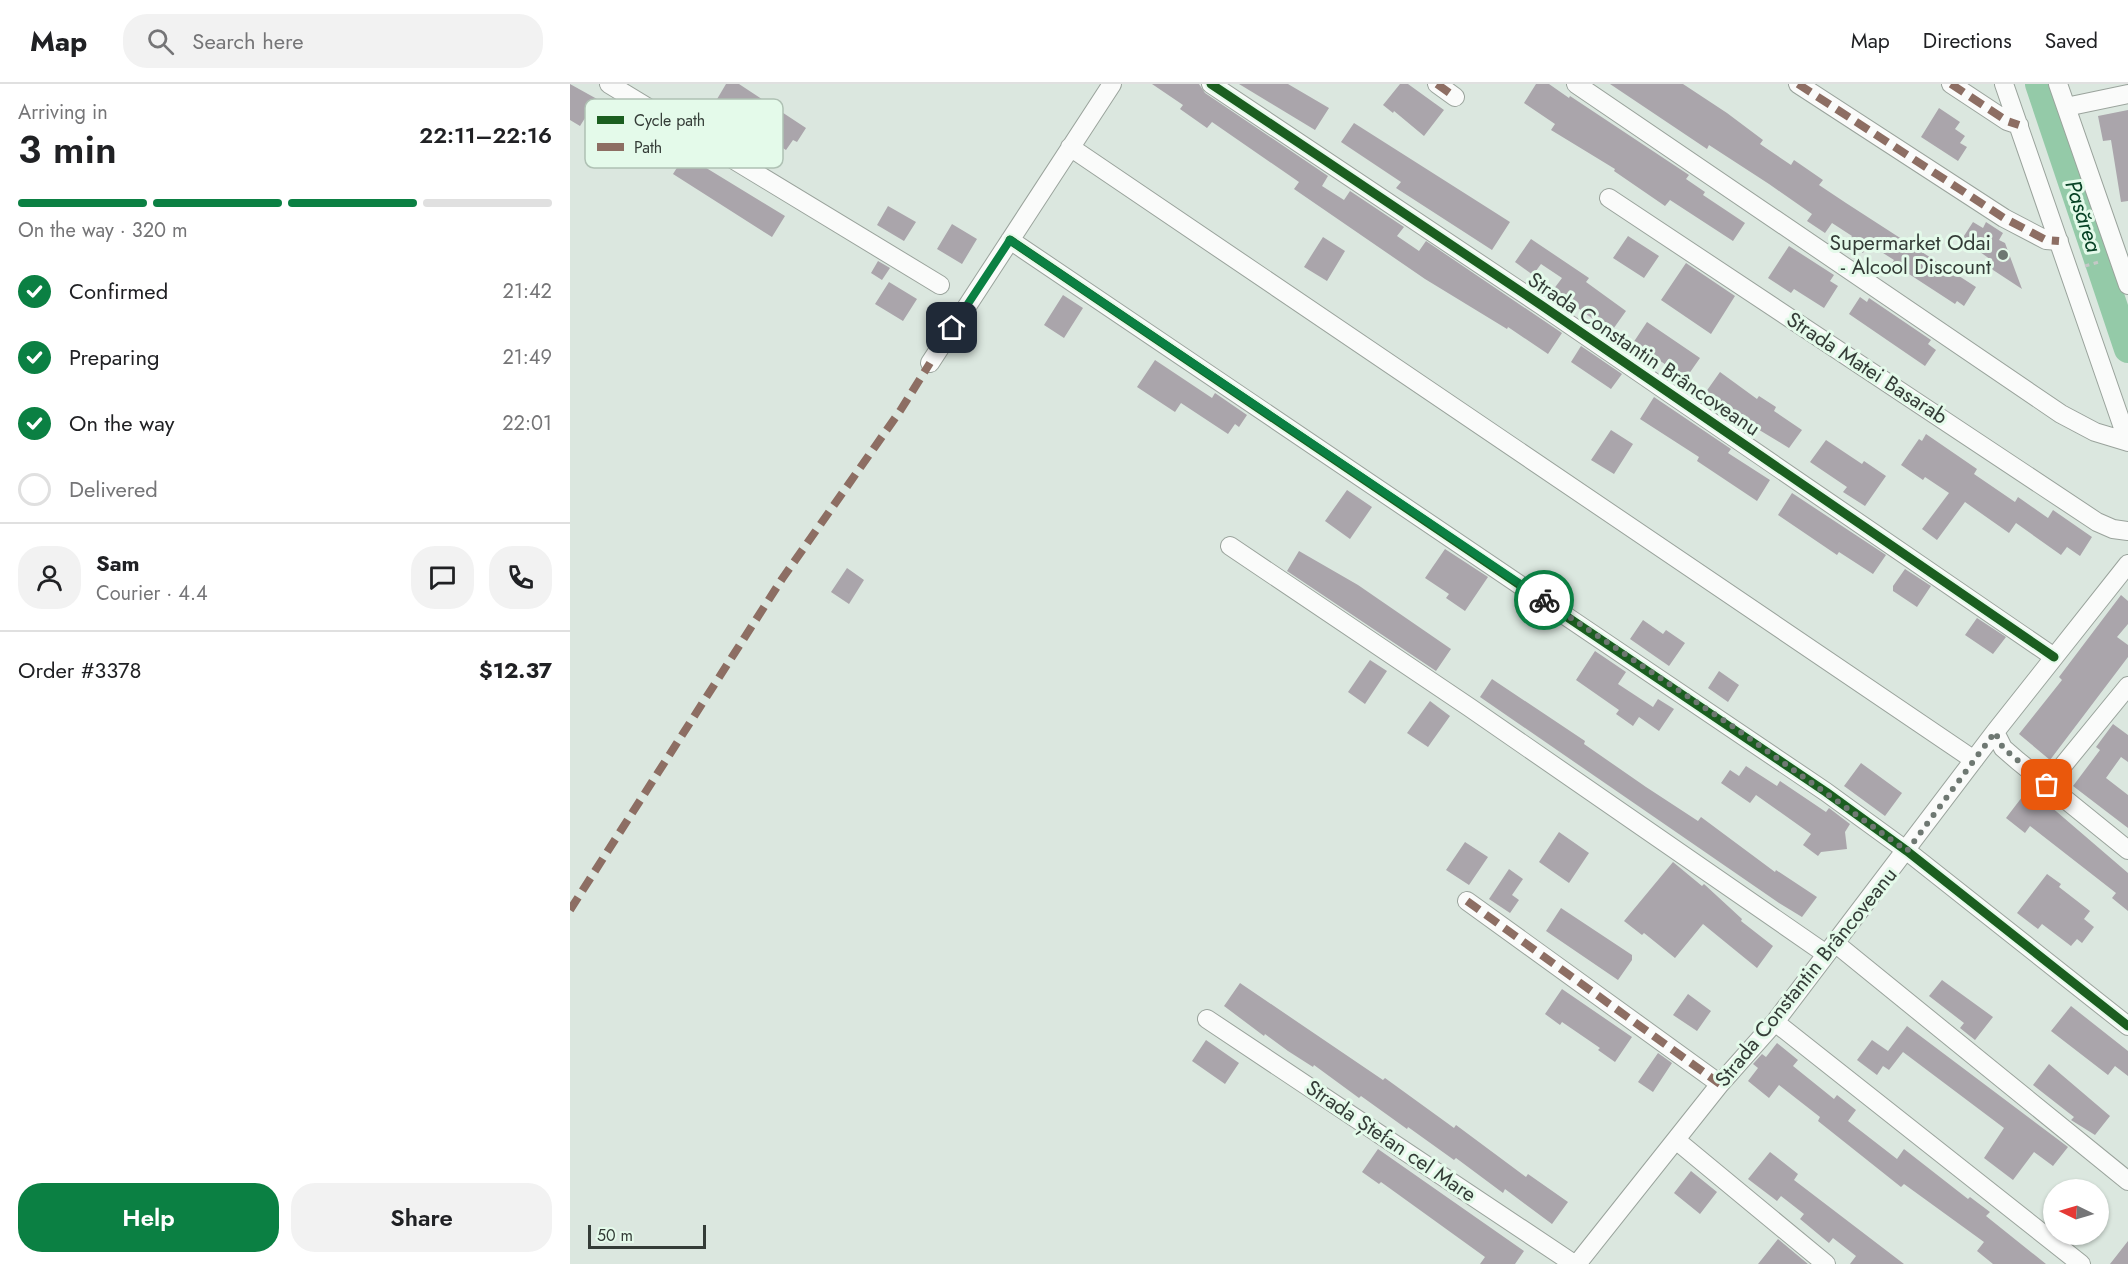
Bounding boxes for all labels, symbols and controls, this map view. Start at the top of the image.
search box [123,14,543,68]
text: Map [30,21,87,62]
icon: search [144,25,177,58]
text: Search here [192,25,304,57]
text: Map [1851,26,1890,56]
text: Directions [1923,26,2012,56]
text: Saved [2045,26,2098,56]
text: Arriving in [18,98,108,127]
legend [585,99,783,168]
text: Cycle path [634,109,705,132]
text: 22:11–22:16 [419,119,552,151]
text: 3 min [18,121,117,178]
text: Path [634,136,662,159]
water label: Pasărea [2057,176,2111,256]
text: On the way · 320 m [18,216,188,245]
place label: Supermarket Odai - Alcool Discount [1830,228,1991,282]
marker: Supermarket Odai - Alcool Discount [1996,248,2010,262]
street label: Strada Constantin Brâncoveanu [1522,265,1766,443]
icon: check [18,275,51,308]
text: Confirmed [69,275,168,307]
text: 21:42 [503,277,552,306]
pin [926,302,977,353]
street label: Strada Matei Basarab [1781,305,1953,431]
icon: home [935,311,968,344]
icon: check [18,341,51,374]
text: Preparing [69,341,160,373]
text: 21:49 [502,343,552,372]
icon: check [18,407,51,440]
text: On the way [69,407,174,439]
text: 22:01 [502,409,552,438]
text: Delivered [69,473,158,505]
button: person [18,546,81,609]
button: chat [411,546,474,609]
button: phone [489,546,552,609]
text: Sam [96,547,140,579]
courier [1514,570,1574,630]
text: Courier · 4.4 [96,579,208,608]
icon: bike [1528,584,1561,617]
text: Order #3378 [18,654,142,686]
text: $12.37 [479,654,552,686]
pin [2021,759,2072,810]
icon: bag [2030,768,2063,801]
street label: Strada Constantin Brâncoveanu [1708,861,1904,1093]
street label: Strada Ștefan cel Mare [1300,1073,1482,1209]
north arrow [2043,1179,2109,1245]
map controls [2043,1179,2109,1245]
button: Help [18,1183,279,1252]
button: Share [291,1183,552,1252]
scale bar [588,1222,706,1250]
text: 50 m [597,1224,633,1247]

